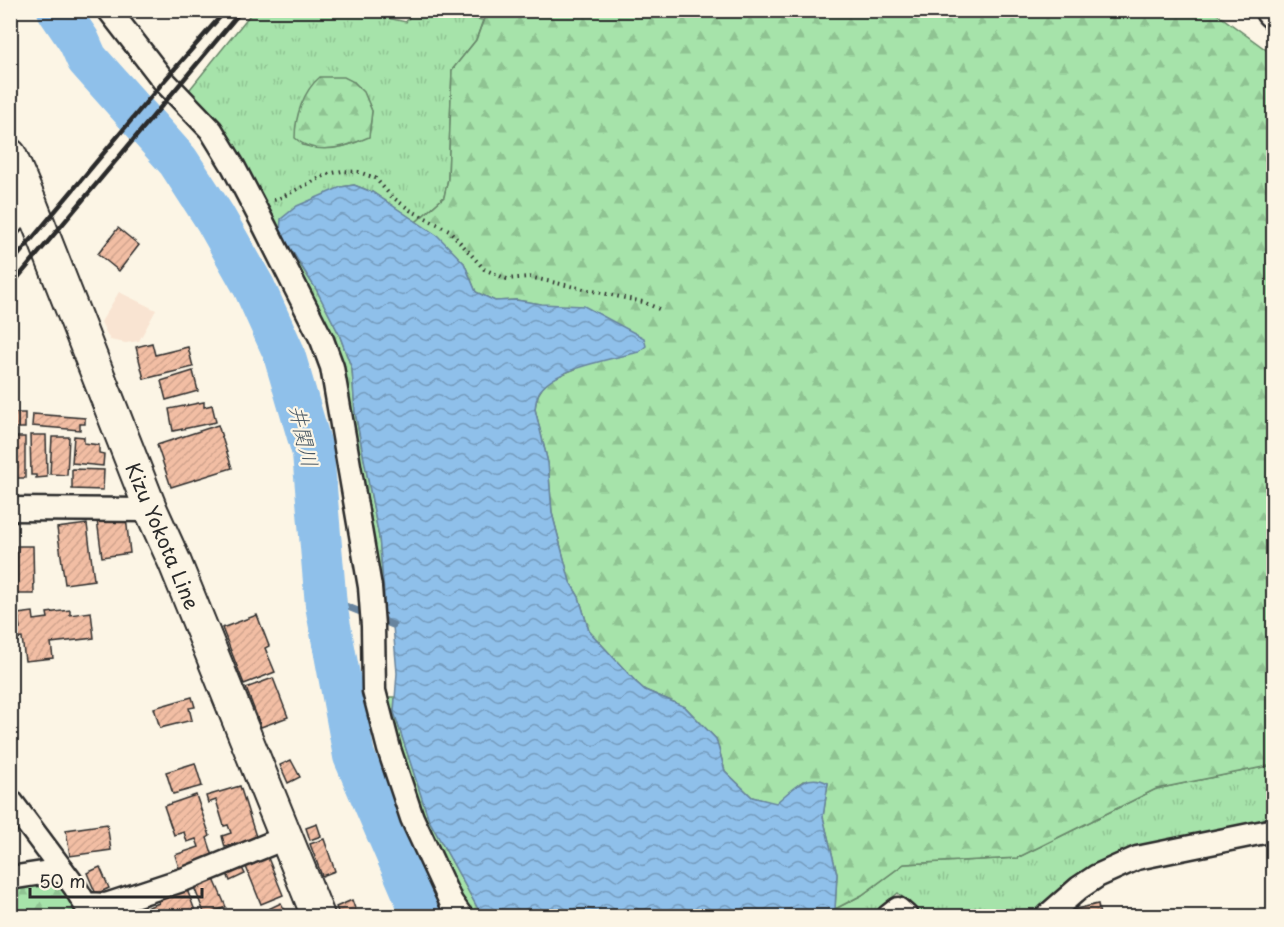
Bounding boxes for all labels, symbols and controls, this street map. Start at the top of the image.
water label: 井関川 [282,402,328,470]
street label: Kizu Yokota Line [118,458,208,614]
scale bar [30,861,202,899]
text: 50 m [39,867,86,894]

